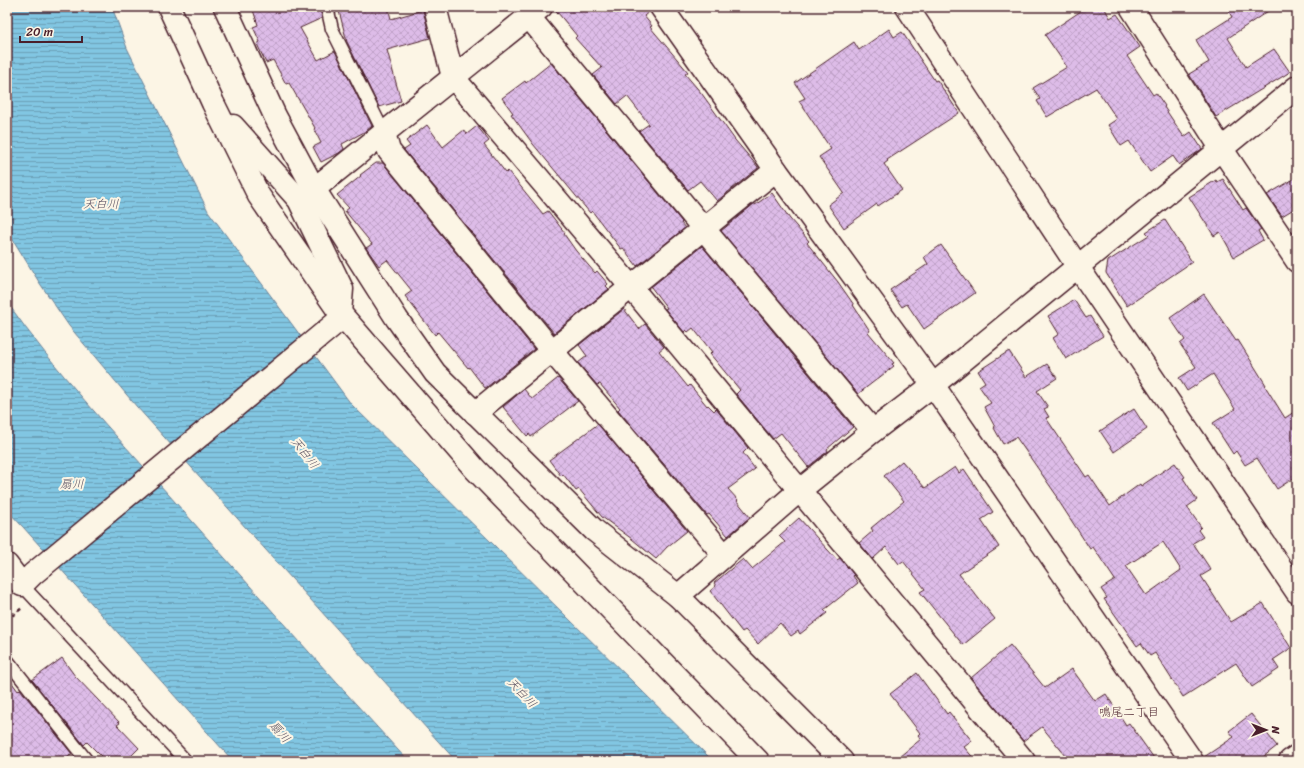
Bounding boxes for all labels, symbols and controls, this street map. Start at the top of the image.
scale bar [20,18,82,44]
text: 20 m [26,21,53,43]
water label: 天白川 [83,193,119,215]
water label: 天白川 [285,432,325,474]
water label: 扇川 [60,473,84,495]
water label: 天白川 [502,672,542,714]
district label: 鳴尾二丁目 [1099,701,1159,723]
north arrow [1246,710,1286,750]
water label: 扇川 [264,716,296,748]
text: N [1266,725,1285,734]

